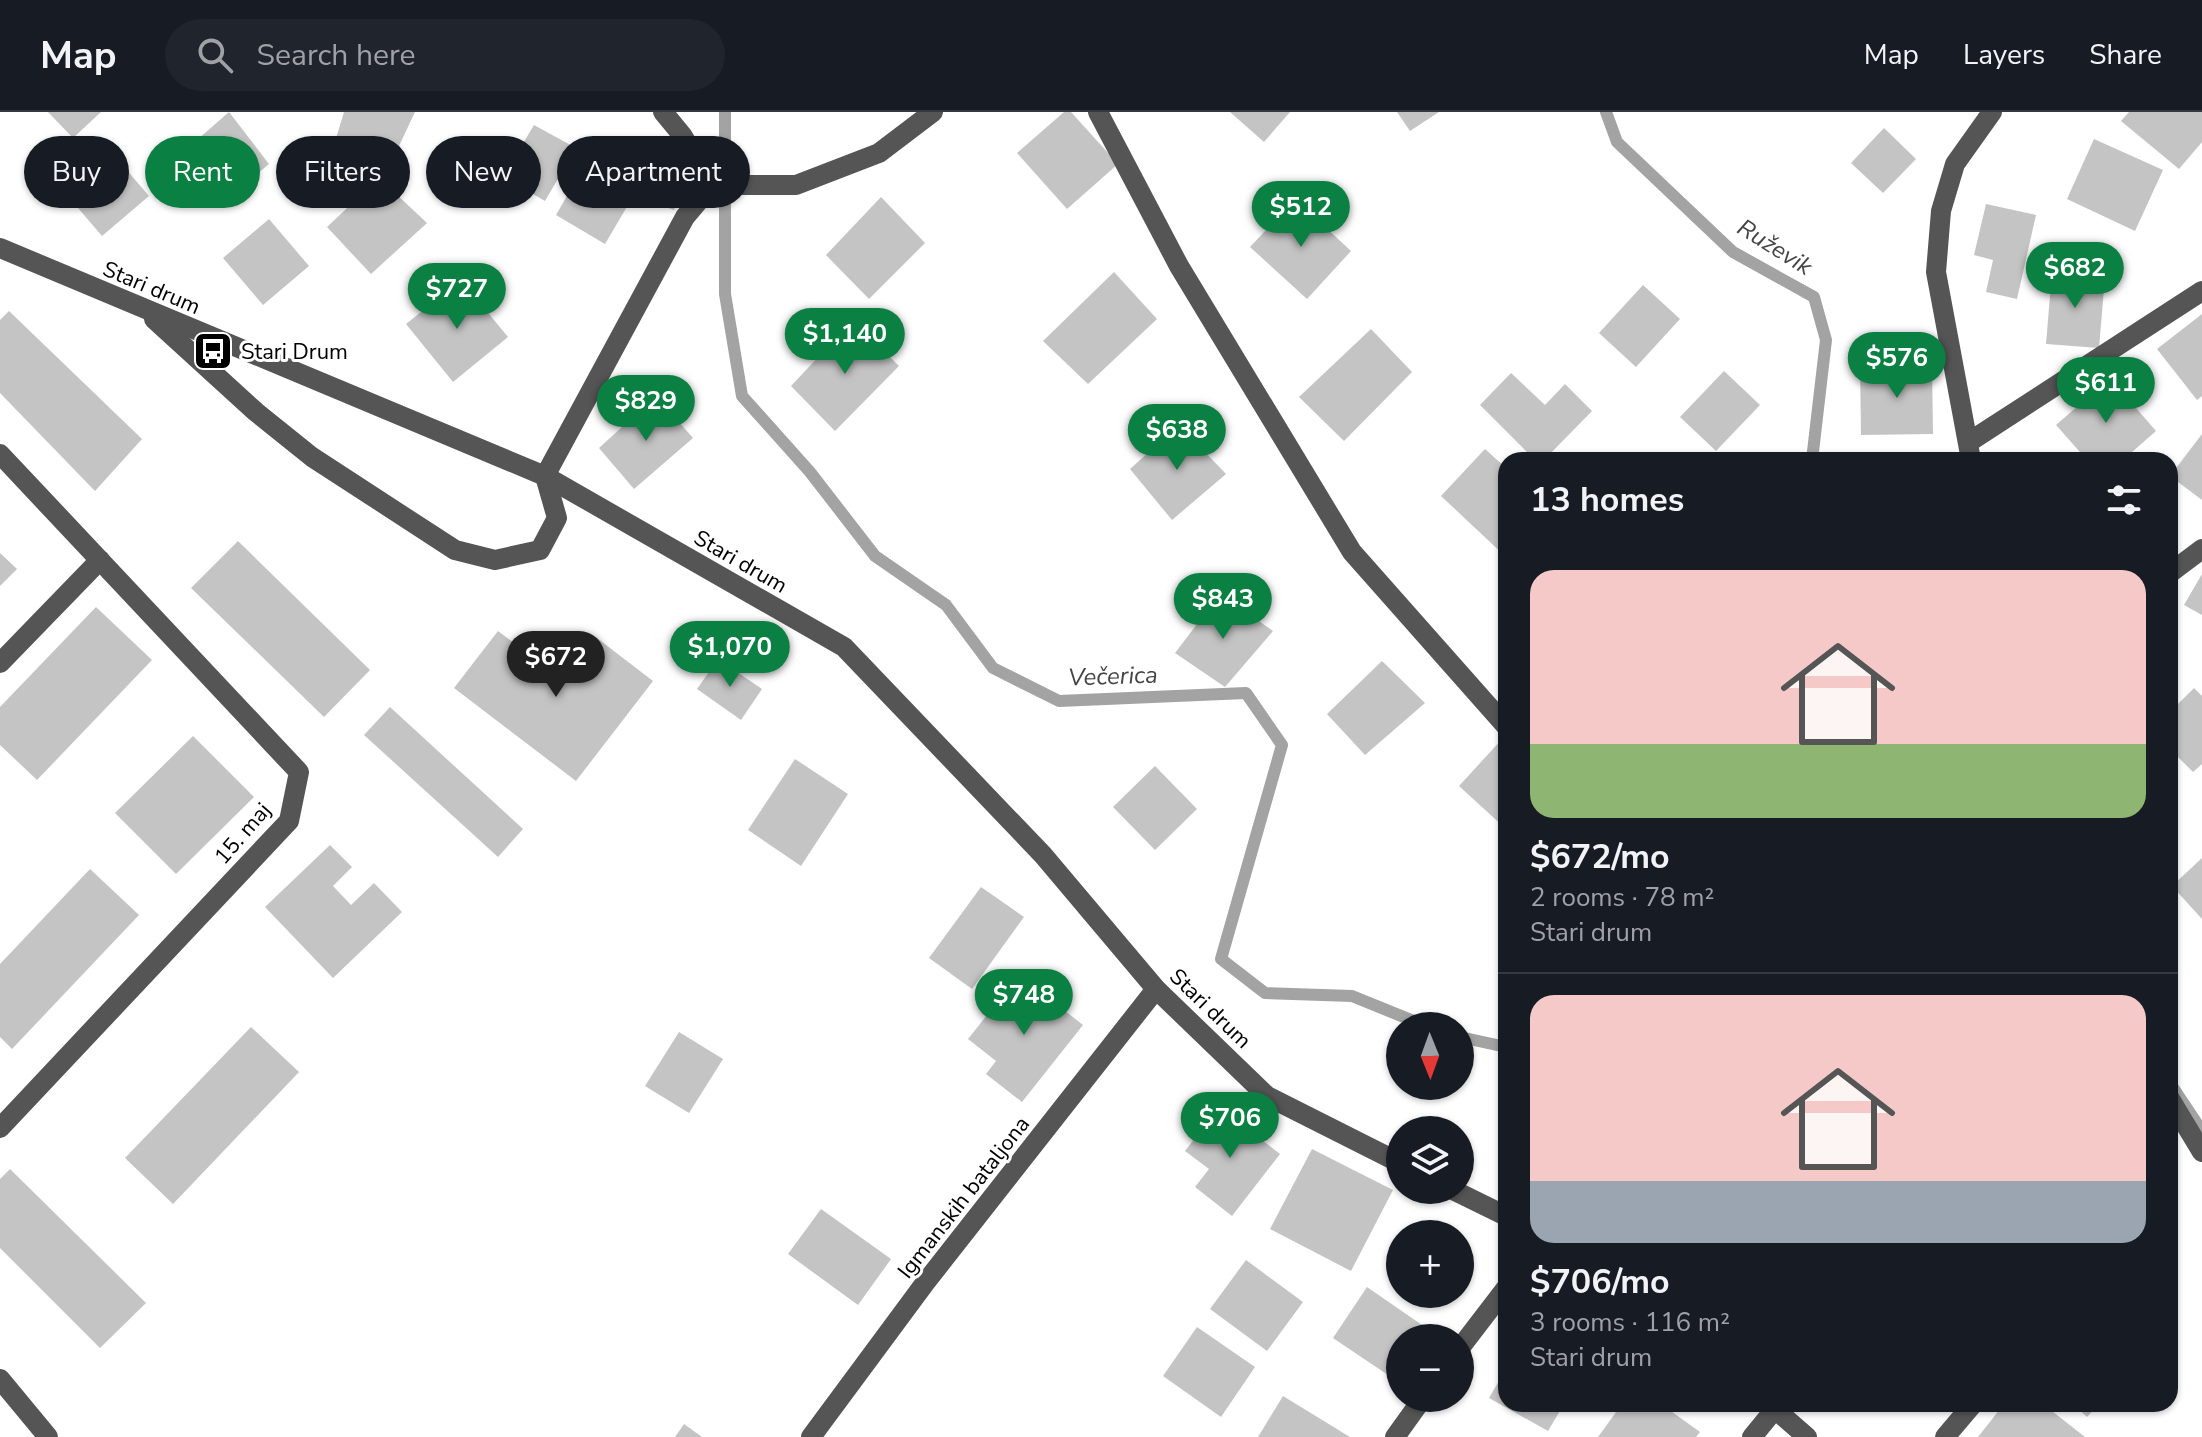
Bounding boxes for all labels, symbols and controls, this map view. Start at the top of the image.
search box [165,19,725,91]
text: Map [40,30,117,81]
icon: search [193,33,237,77]
text: Search here [257,35,416,76]
text: Map [1864,36,1919,74]
text: Layers [1963,36,2045,74]
text: Share [2089,36,2162,74]
chip: Buy [24,136,129,208]
chip: Rent [145,136,260,208]
chip: Filters [276,136,410,208]
chip: New [426,136,541,208]
chip: Apartment [557,136,750,208]
pin: $512 [1254,181,1348,249]
text: $512 [1270,189,1332,224]
water label: Ruževik [1731,211,1819,283]
pin: $682 [2028,242,2122,310]
text: $682 [2044,250,2106,285]
street label: Stari drum [98,254,205,322]
pin: $727 [410,263,504,331]
text: $727 [426,271,488,306]
pin: $1,140 [780,308,910,376]
text: $1,140 [803,316,887,351]
bus stop icon: Stari Drum [192,330,234,372]
pin: $576 [1850,332,1944,400]
place label: Stari Drum [241,337,348,367]
text: $576 [1866,340,1928,375]
pin: $611 [2059,357,2153,425]
text: $611 [2075,365,2137,400]
pin: $829 [599,375,693,443]
text: $829 [615,383,677,418]
pin: $638 [1130,404,1224,472]
text: $638 [1146,412,1208,447]
text: 13 homes [1530,477,1684,523]
icon: filters [2102,478,2146,522]
street label: Stari drum [688,523,793,601]
pin: $843 [1176,573,1270,641]
text: $843 [1192,581,1254,616]
pin: $1,070 [665,621,795,689]
icon: home [1766,622,1910,766]
text: $1,070 [688,629,772,664]
pin: $672 [509,631,603,699]
text: $672 [525,639,587,674]
water label: Večerica [1068,658,1158,694]
street label: 15. maj [208,796,278,871]
text: $672/mo [1530,834,1670,880]
text: 2 rooms · 78 m² [1530,880,1714,915]
text: Stari drum [1530,915,1652,950]
street label: Stari drum [1163,962,1258,1055]
pin: $748 [977,969,1071,1037]
text: $748 [993,977,1055,1012]
north arrow [1386,1012,1474,1100]
map controls [1386,1012,1474,1412]
icon: home [1766,1047,1910,1191]
pin: $706 [1183,1092,1277,1160]
text: $706 [1199,1100,1261,1135]
street label: Igmanskih bataljona [891,1110,1037,1285]
button: layers [1386,1116,1474,1204]
button: + [1386,1220,1474,1308]
text: $706/mo [1530,1259,1670,1305]
text: 3 rooms · 116 m² [1530,1305,1730,1340]
button: − [1386,1324,1474,1412]
text: Stari drum [1530,1340,1652,1375]

